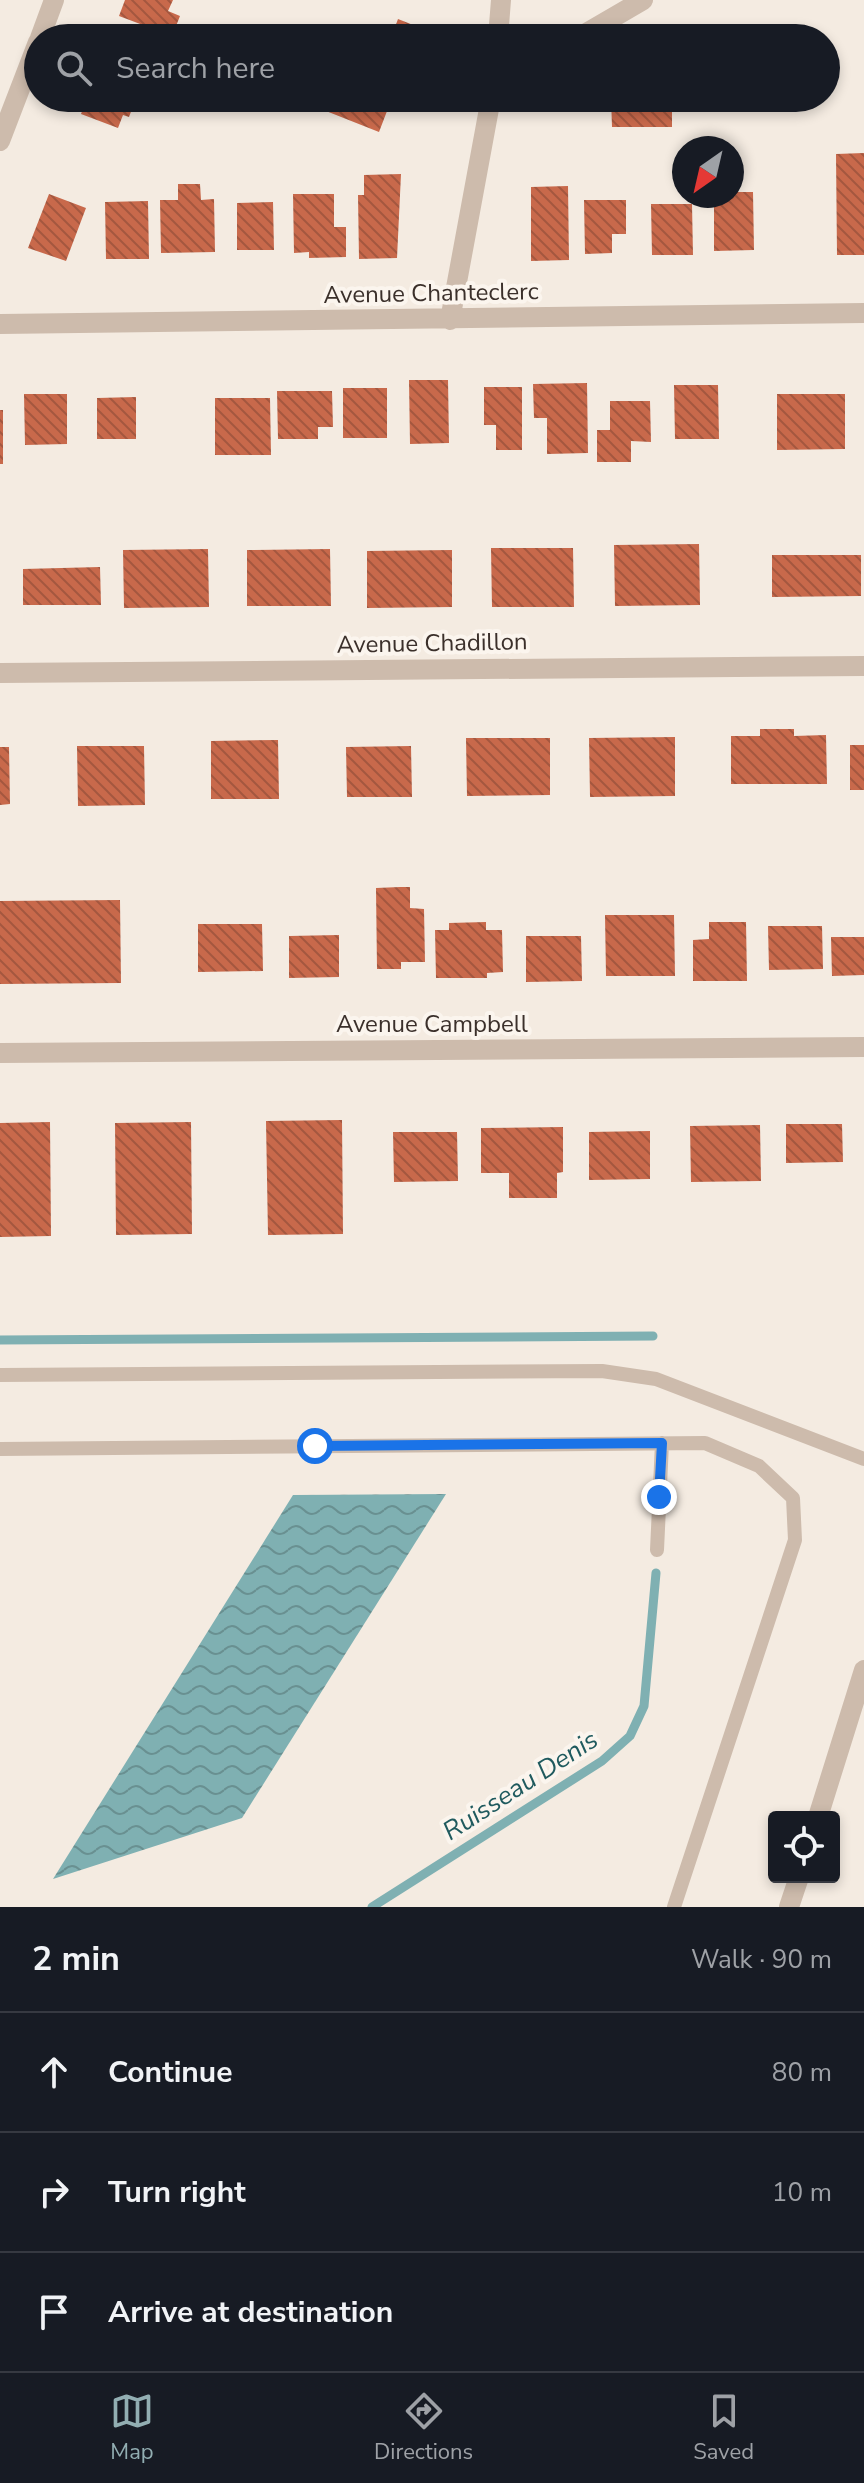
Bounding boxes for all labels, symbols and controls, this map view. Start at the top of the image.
search box [24,24,840,112]
icon: search [52,46,96,90]
text: Search here [116,48,275,89]
north arrow [672,136,744,208]
street label: Avenue Chanteclerc [323,275,539,311]
street label: Avenue Chadillon [336,625,528,661]
street label: Avenue Campbell [336,1008,528,1040]
route start [297,1428,333,1464]
route end [641,1479,677,1515]
water label: Ruisseau Denis [436,1722,605,1849]
map controls [768,1811,840,1883]
button: locate [768,1811,840,1883]
text: 2 min [32,1936,120,1982]
text: Walk · 90 m [691,1942,832,1977]
icon: ahead [32,2050,76,2094]
text: Continue [108,2052,233,2093]
text: 80 m [772,2055,832,2090]
icon: right [32,2170,76,2214]
text: Turn right [108,2172,246,2213]
text: 10 m [772,2175,832,2210]
icon: arrive [32,2290,76,2334]
text: Arrive at destination [108,2292,393,2333]
tab: Map [110,2389,154,2467]
tab: Directions [374,2389,473,2467]
tab: Saved [693,2389,754,2467]

